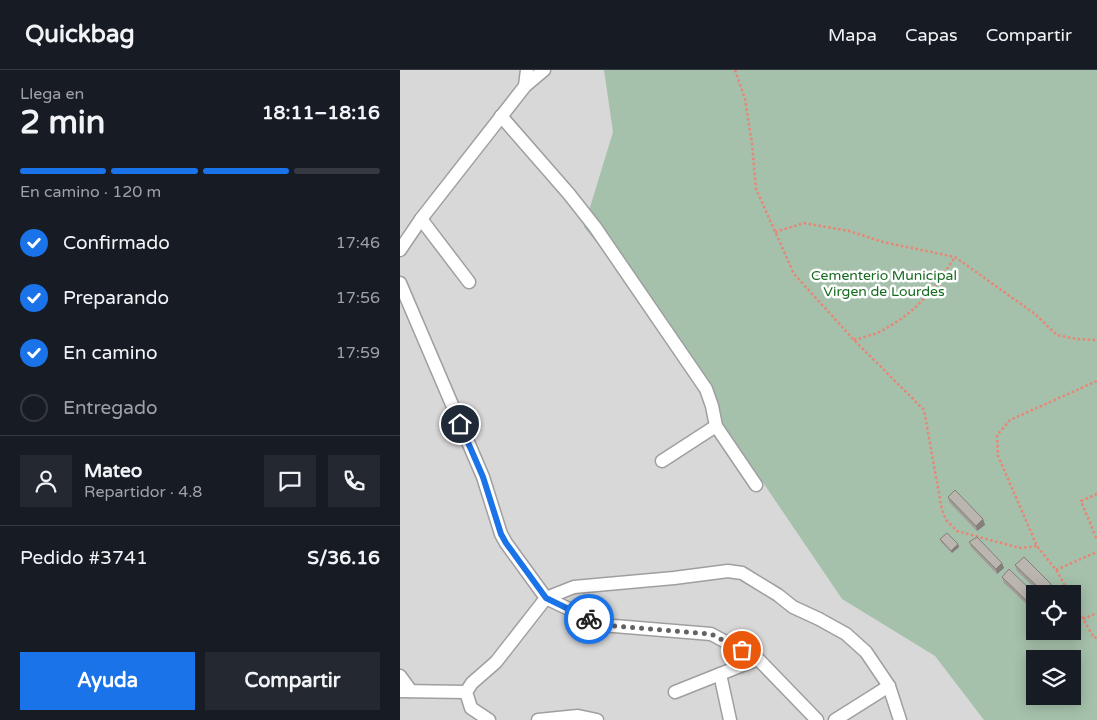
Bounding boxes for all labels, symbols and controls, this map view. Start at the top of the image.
text: Quickbag [25,20,135,49]
text: Mapa [828,24,877,46]
text: Capas [905,24,958,46]
text: Compartir [986,24,1072,46]
text: Llega en [20,84,84,104]
text: 18:11–18:16 [262,102,380,124]
text: 2 min [20,104,105,142]
text: En camino · 120 m [20,182,161,202]
icon: check [20,229,48,257]
text: Confirmado [63,232,170,254]
text: 17:46 [336,233,380,253]
park label: Cementerio Municipal Virgen de Lourdes [811,267,957,300]
icon: check [20,284,48,312]
text: Preparando [63,287,169,309]
text: 17:56 [336,288,380,308]
icon: check [20,339,48,367]
text: En camino [63,342,158,364]
text: 17:59 [336,343,380,363]
text: Entregado [63,397,158,419]
pin [439,403,481,445]
icon: home [446,410,474,438]
button: person [20,455,72,507]
button: chat [264,455,316,507]
button: phone [328,455,380,507]
text: Mateo [84,460,142,482]
text: Repartidor · 4.8 [84,482,202,502]
text: Pedido #3741 [20,547,148,569]
text: S/36.16 [307,547,380,569]
map controls [1026,585,1081,705]
button: locate [1026,585,1081,640]
courier [564,594,614,644]
icon: bike [575,605,603,633]
pin [721,629,763,671]
icon: bag [728,636,756,664]
button: layers [1026,650,1081,705]
button: Ayuda [20,652,195,710]
button: Compartir [205,652,380,710]

